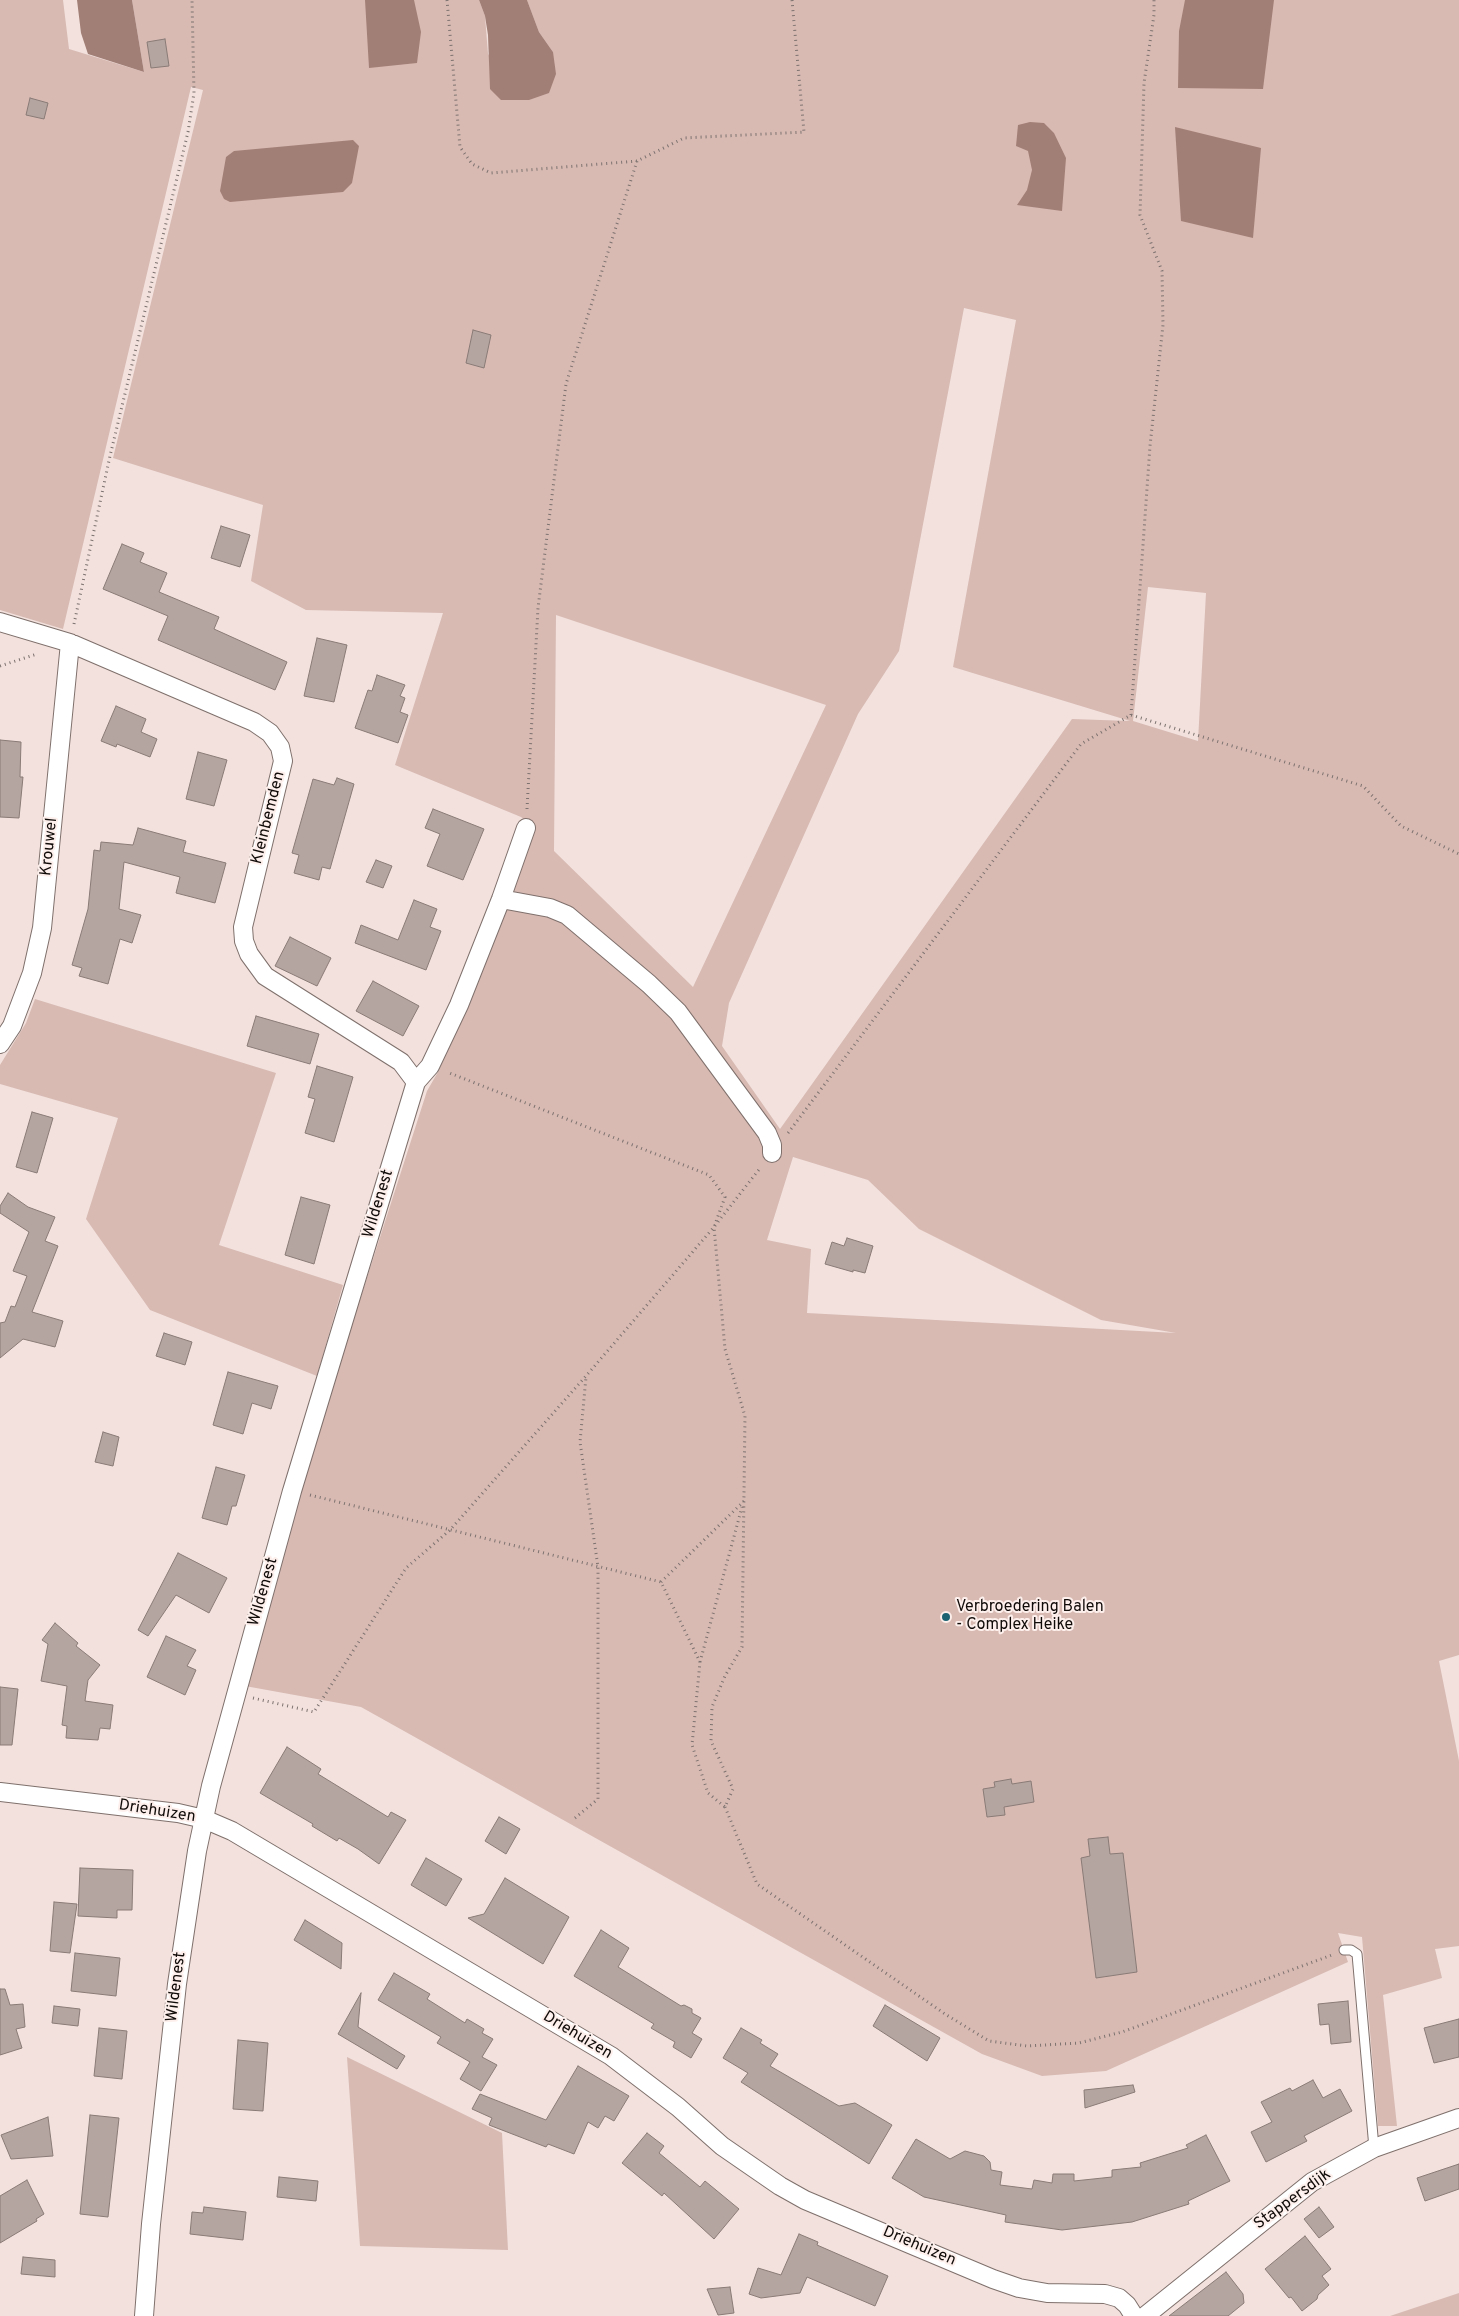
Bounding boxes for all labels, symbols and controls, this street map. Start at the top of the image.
street label: Kleinbemden [248,770,290,866]
street label: Krouwel [37,817,63,877]
street label: Wildenest [360,1167,398,1241]
street label: Wildenest [245,1555,283,1629]
place label: Verbroedering Balen - Complex Heike [956,1598,1104,1636]
marker: Verbroedering Balen - Complex Heike [940,1611,952,1623]
street label: Driehuizen [117,1796,197,1828]
street label: Wildenest [163,1951,191,2023]
street label: Driehuizen [539,2008,615,2064]
street label: Stappersdijk [1251,2166,1335,2234]
street label: Driehuizen [880,2223,958,2271]

